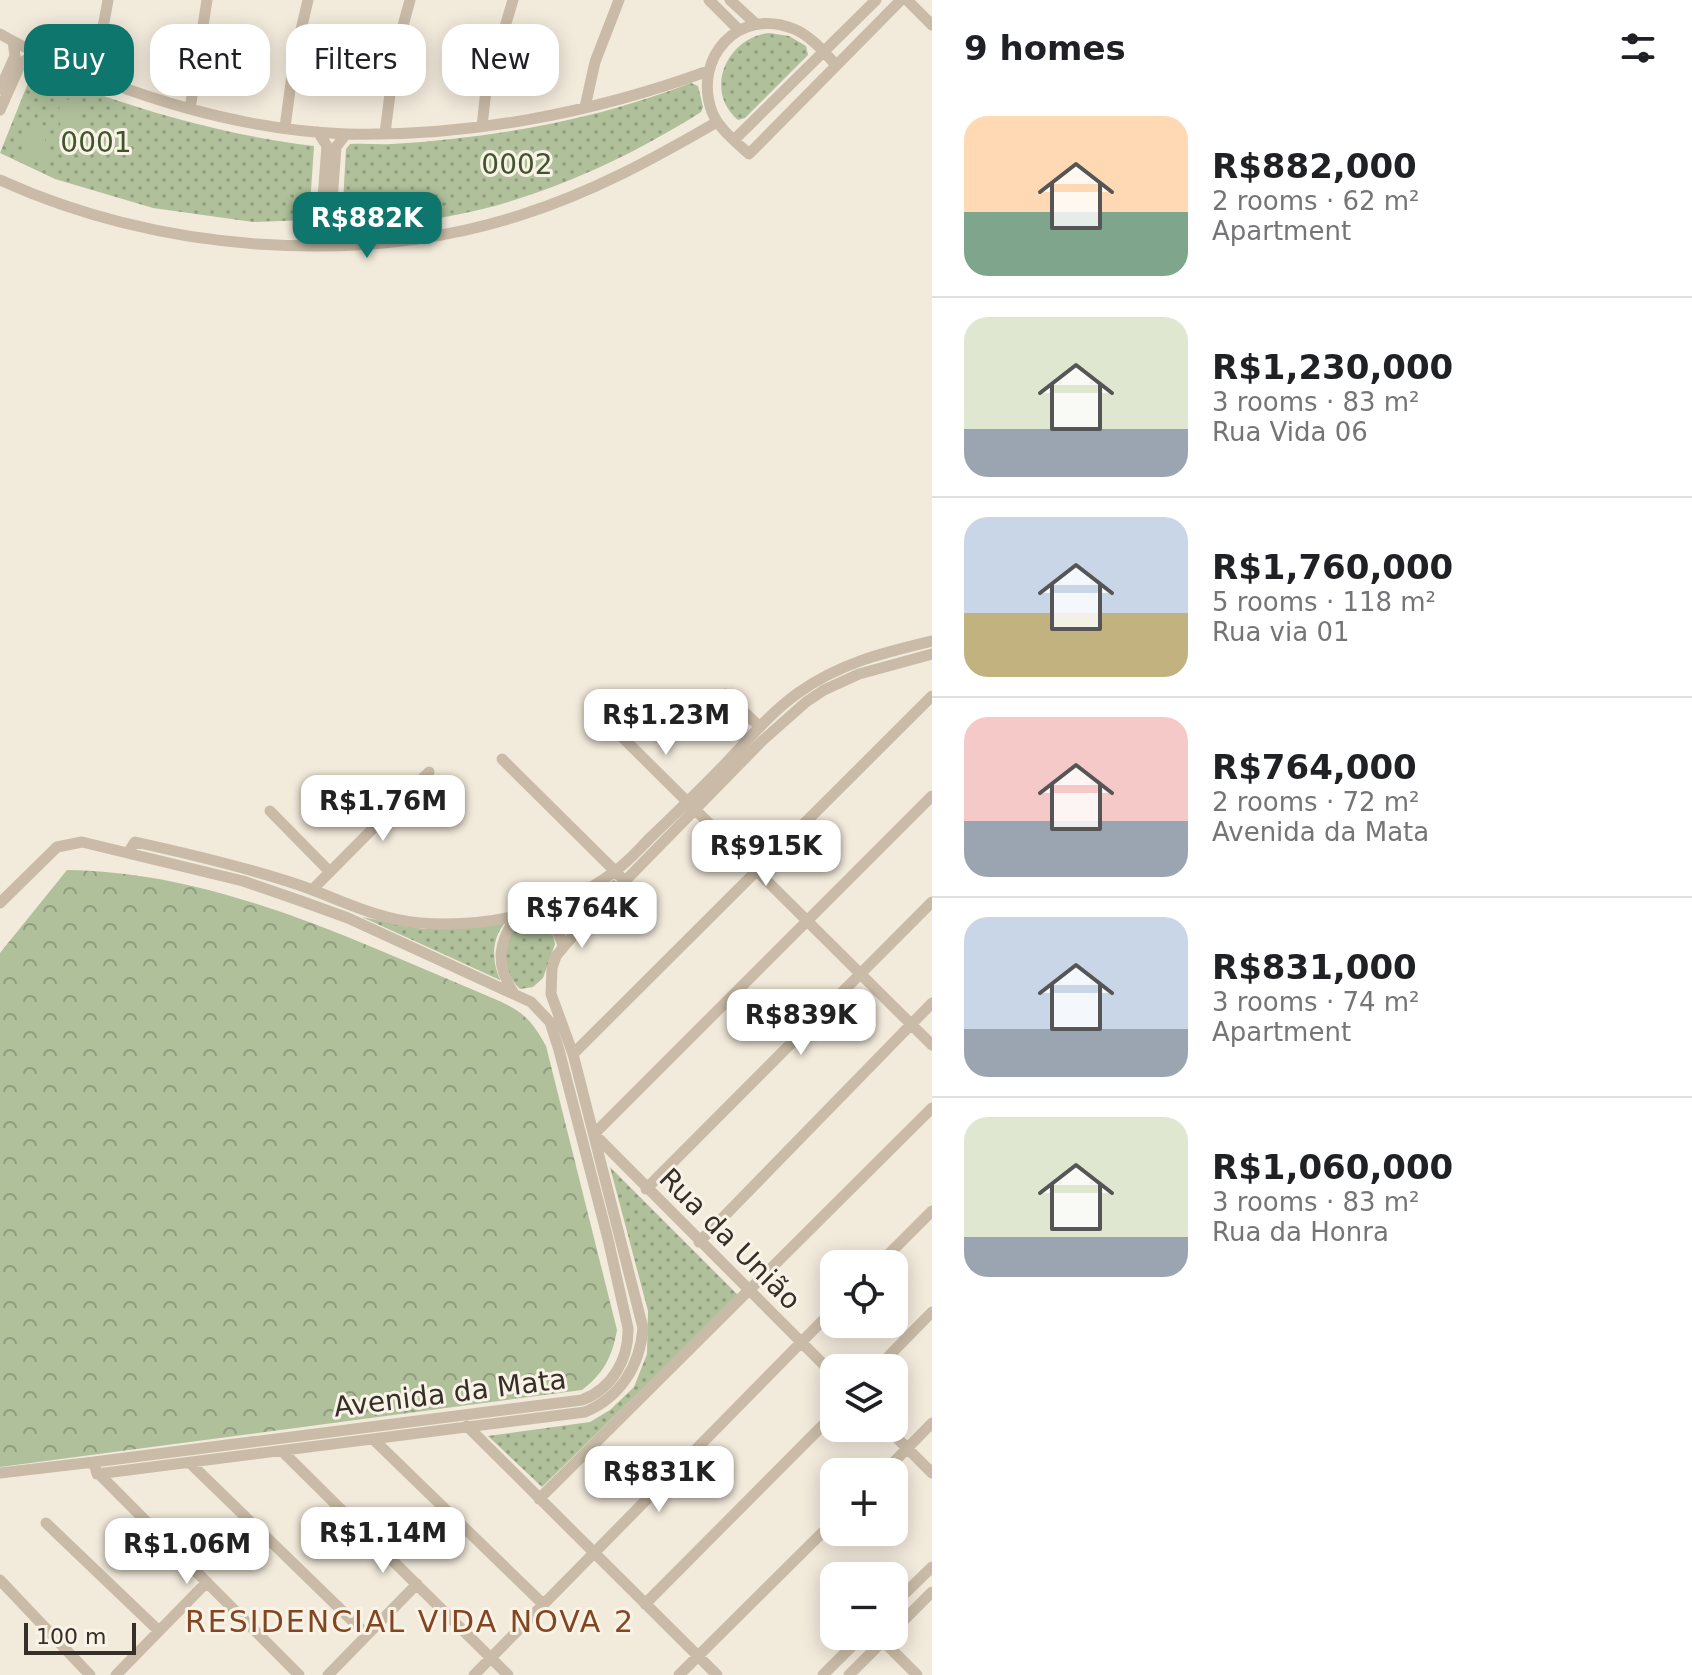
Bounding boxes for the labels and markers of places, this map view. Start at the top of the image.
pin: R$882K [302,192,432,260]
pin: R$1.23M [592,689,740,757]
pin: R$1.76M [309,775,457,843]
pin: R$915K [701,820,831,888]
pin: R$764K [517,882,647,950]
pin: R$839K [736,989,866,1057]
pin: R$831K [594,1446,724,1514]
pin: R$1.14M [309,1507,457,1575]
pin: R$1.06M [113,1518,261,1586]

